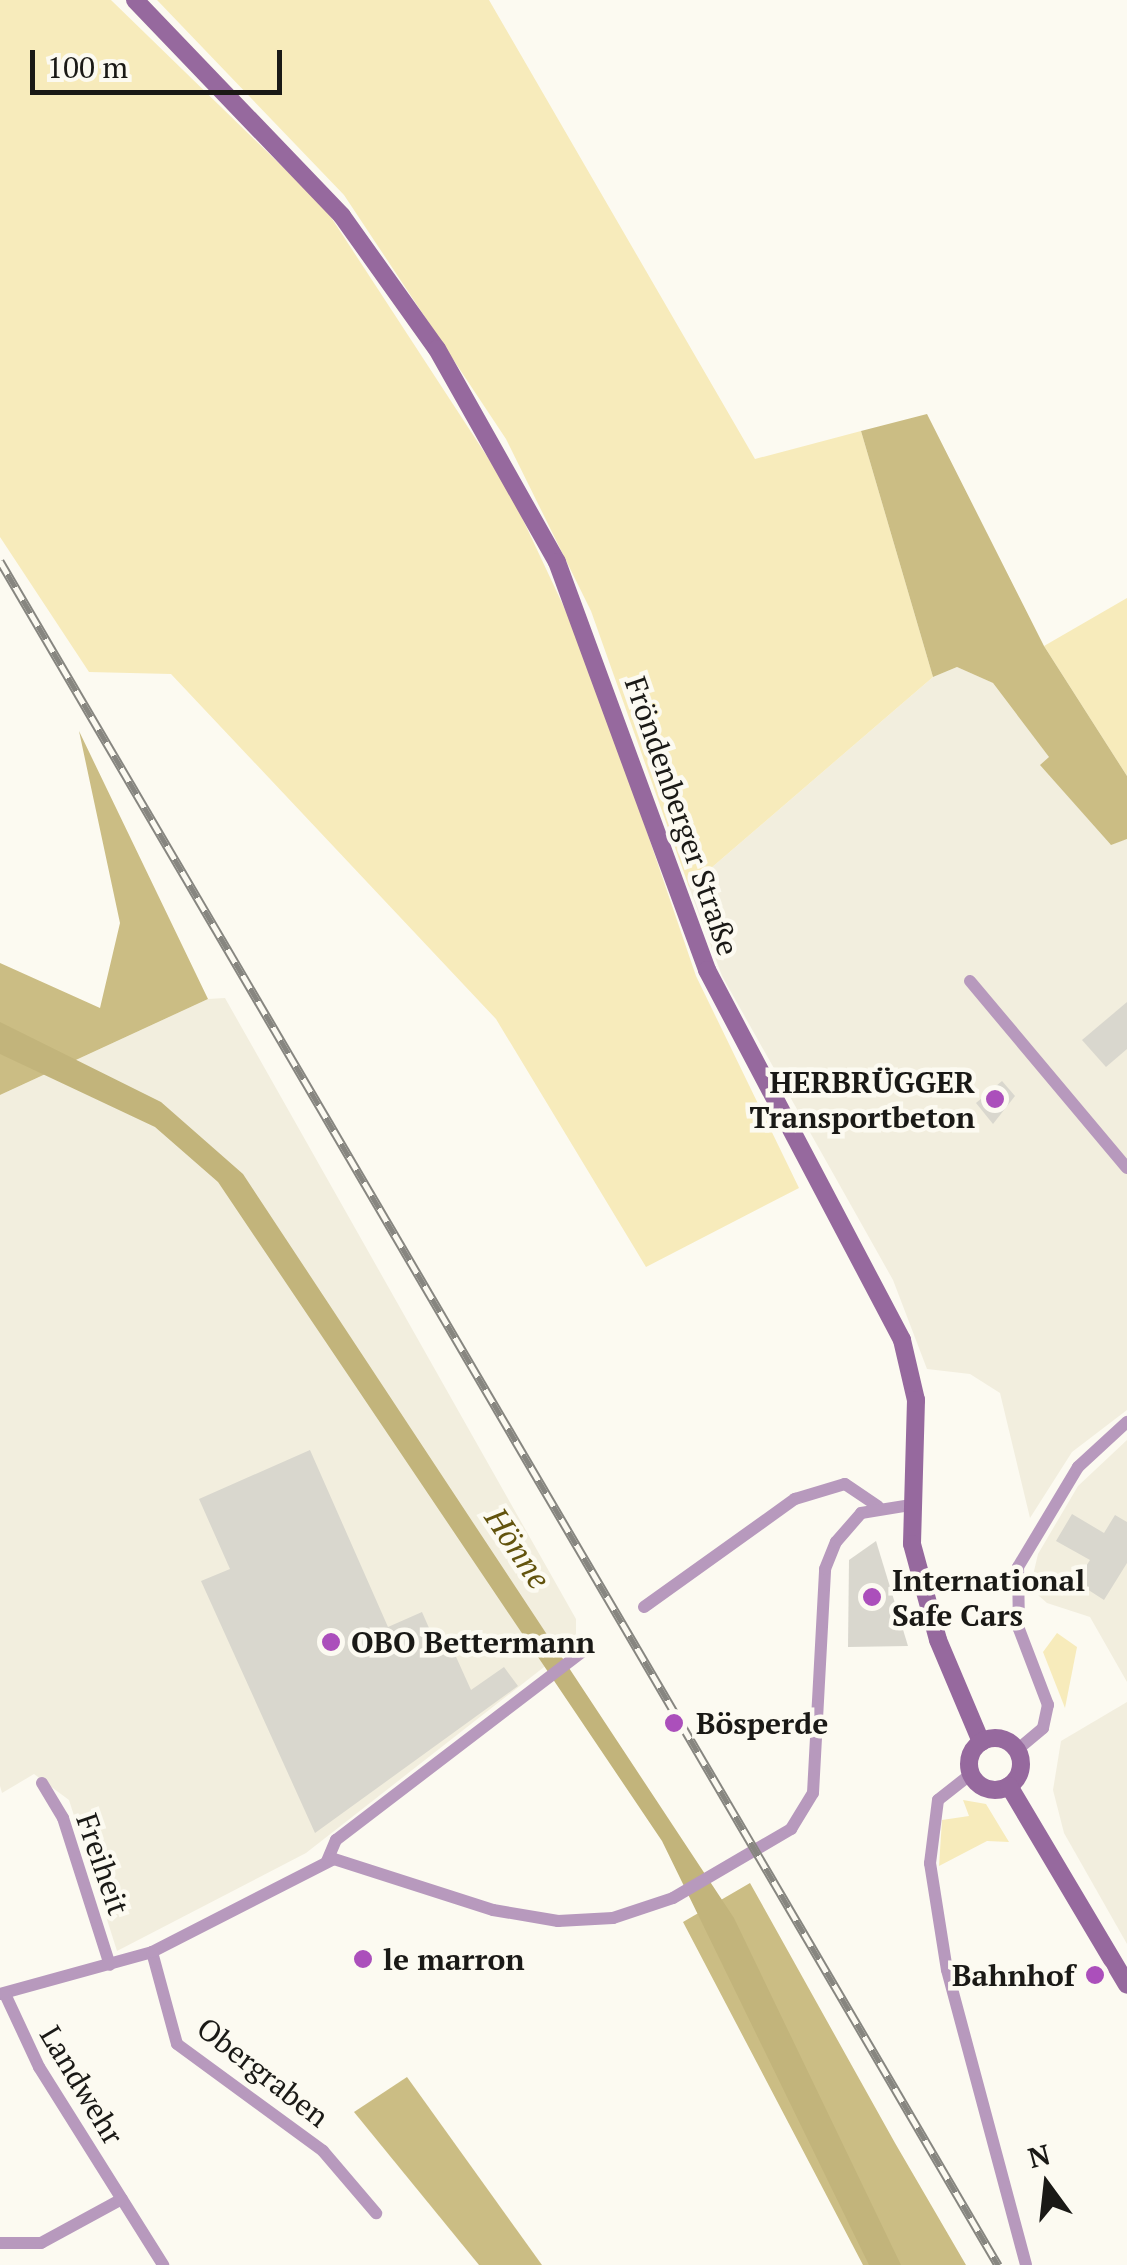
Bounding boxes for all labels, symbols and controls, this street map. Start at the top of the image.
scale bar [35,30,288,92]
text: 100 m [47,47,128,87]
street label: Fröndenberger Straße [617,672,747,960]
place label: HERBRÜGGER Transportbeton [750,1064,975,1134]
marker: HERBRÜGGER Transportbeton [984,1088,1006,1110]
water label: Hönne [477,1500,559,1596]
place label: International Safe Cars [892,1562,1085,1632]
marker: International Safe Cars [861,1586,883,1608]
place label: OBO Bettermann [351,1624,595,1660]
marker: OBO Bettermann [320,1631,342,1653]
place label: Bösperde [696,1705,828,1741]
marker: Bösperde [661,1710,687,1736]
street label: Freiheit [69,1809,137,1919]
place label: le marron [383,1941,525,1977]
marker: le marron [352,1948,374,1970]
place label: Bahnhof [952,1957,1075,1993]
marker: Bahnhof [1084,1964,1106,1986]
street label: Obergraben [190,2010,336,2134]
street label: Landwehr [33,2019,131,2151]
north arrow [997,2135,1097,2235]
text: N [1024,2135,1054,2176]

